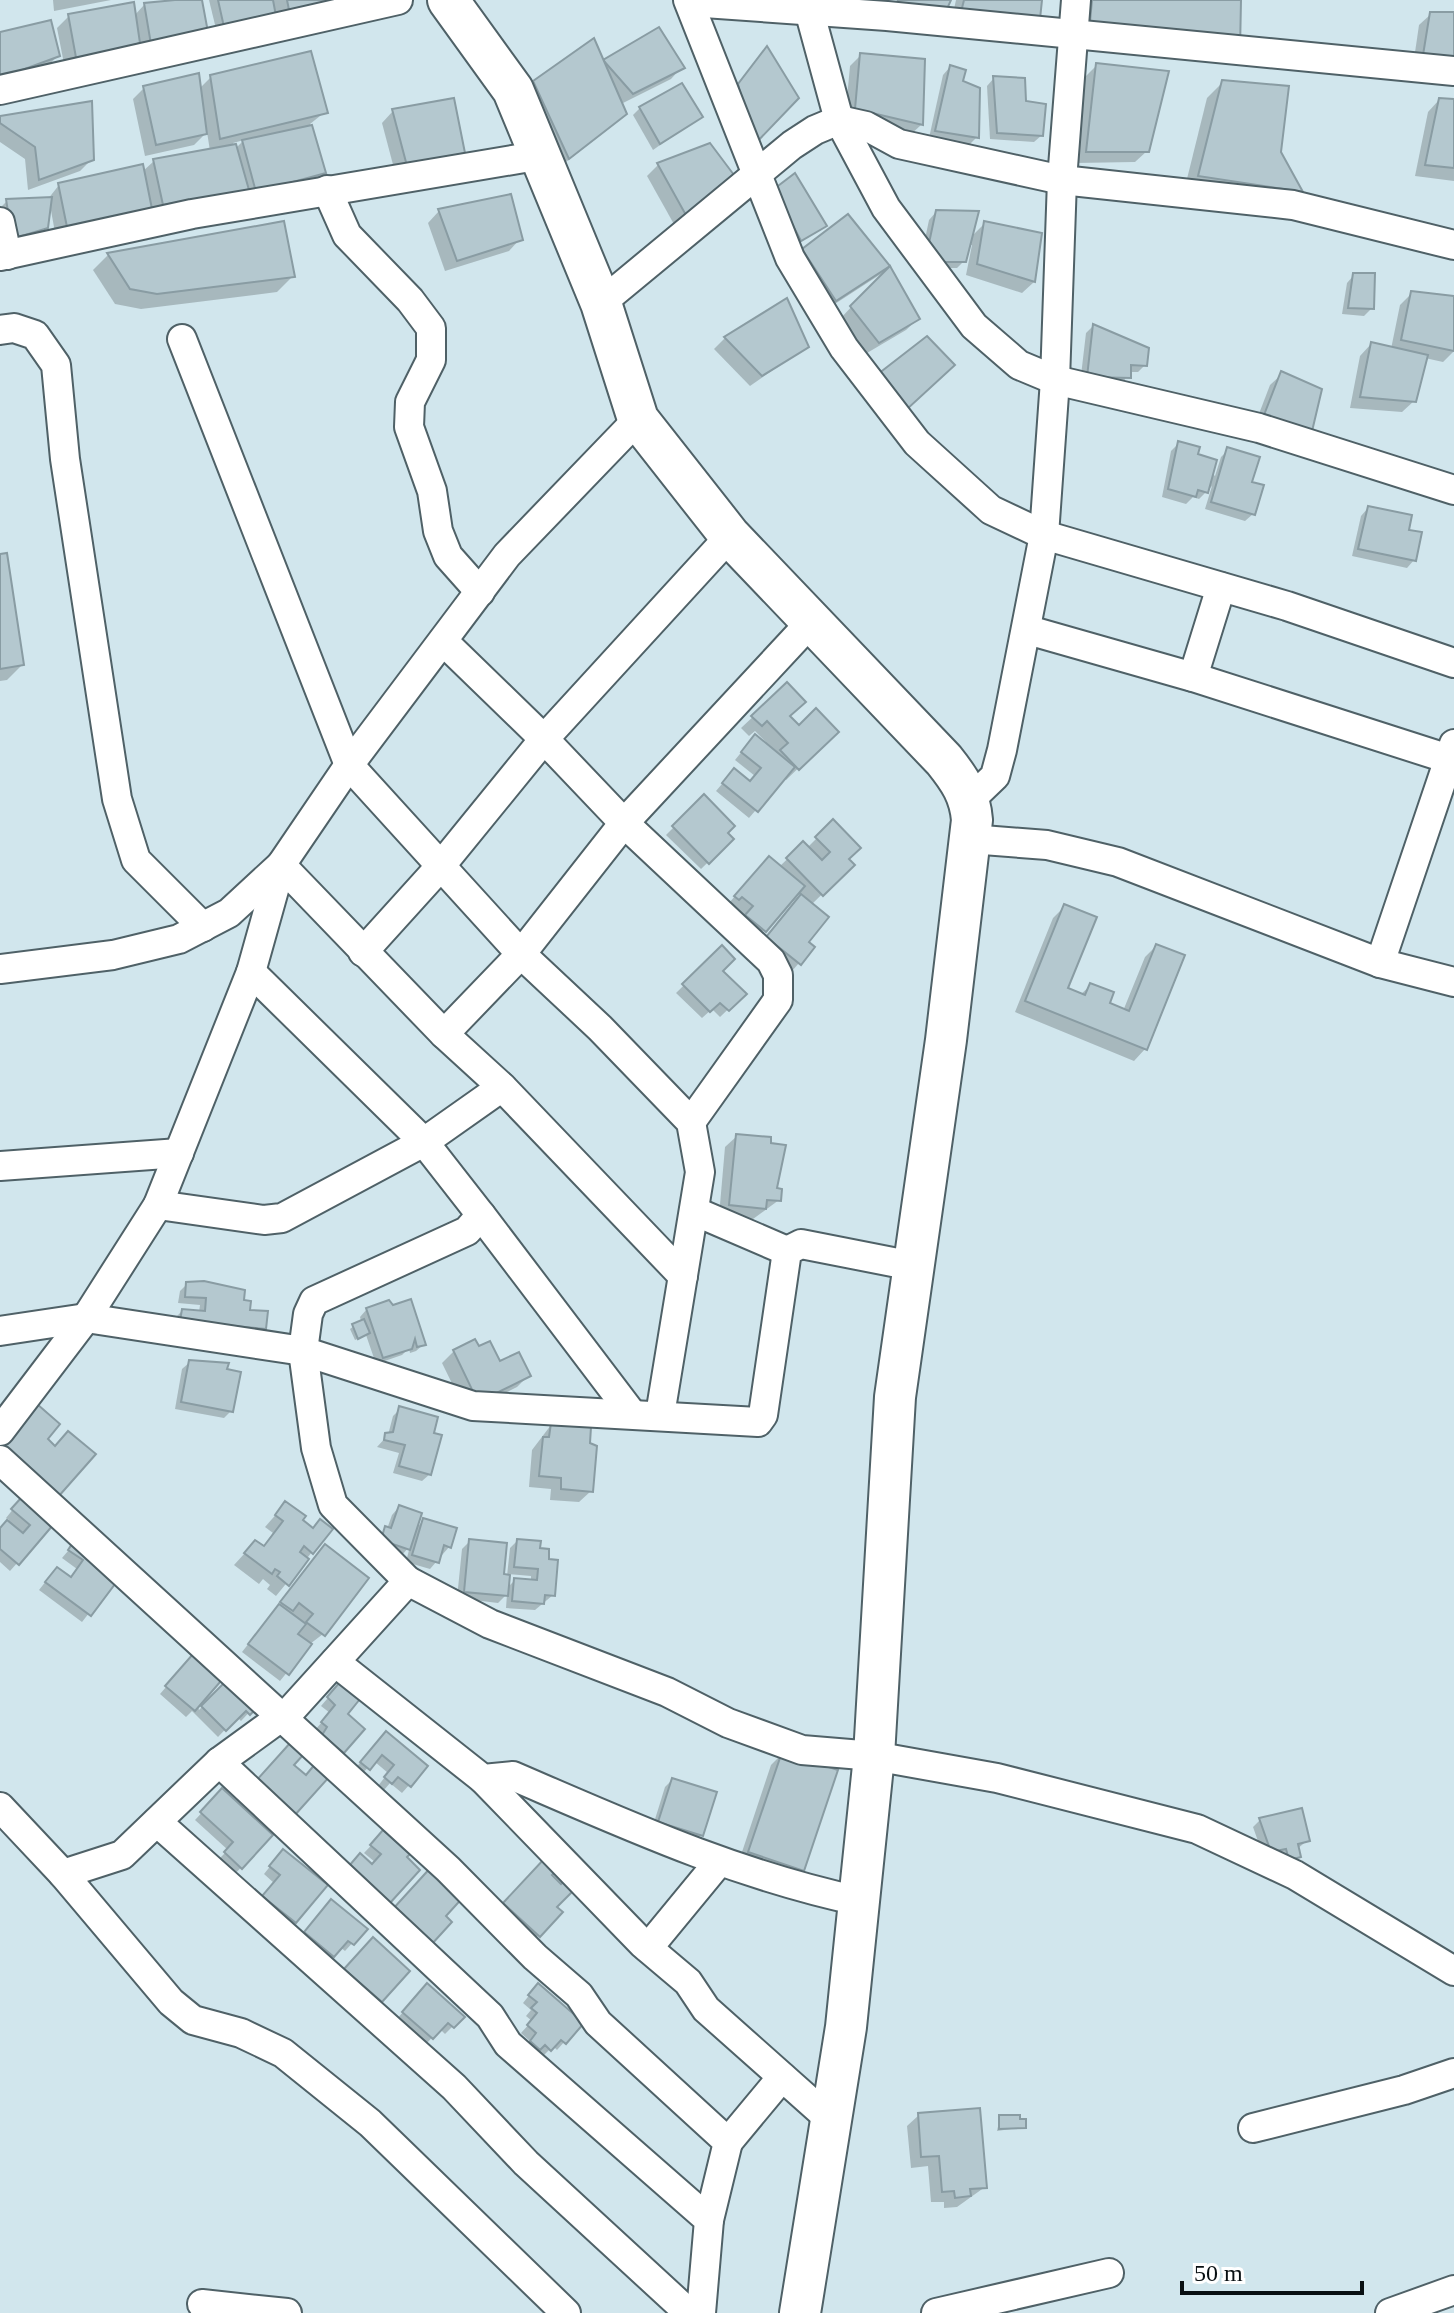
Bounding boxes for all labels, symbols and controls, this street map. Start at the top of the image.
scale bar [1182,2245,1362,2295]
text: 50 m [1194,2260,1243,2286]

